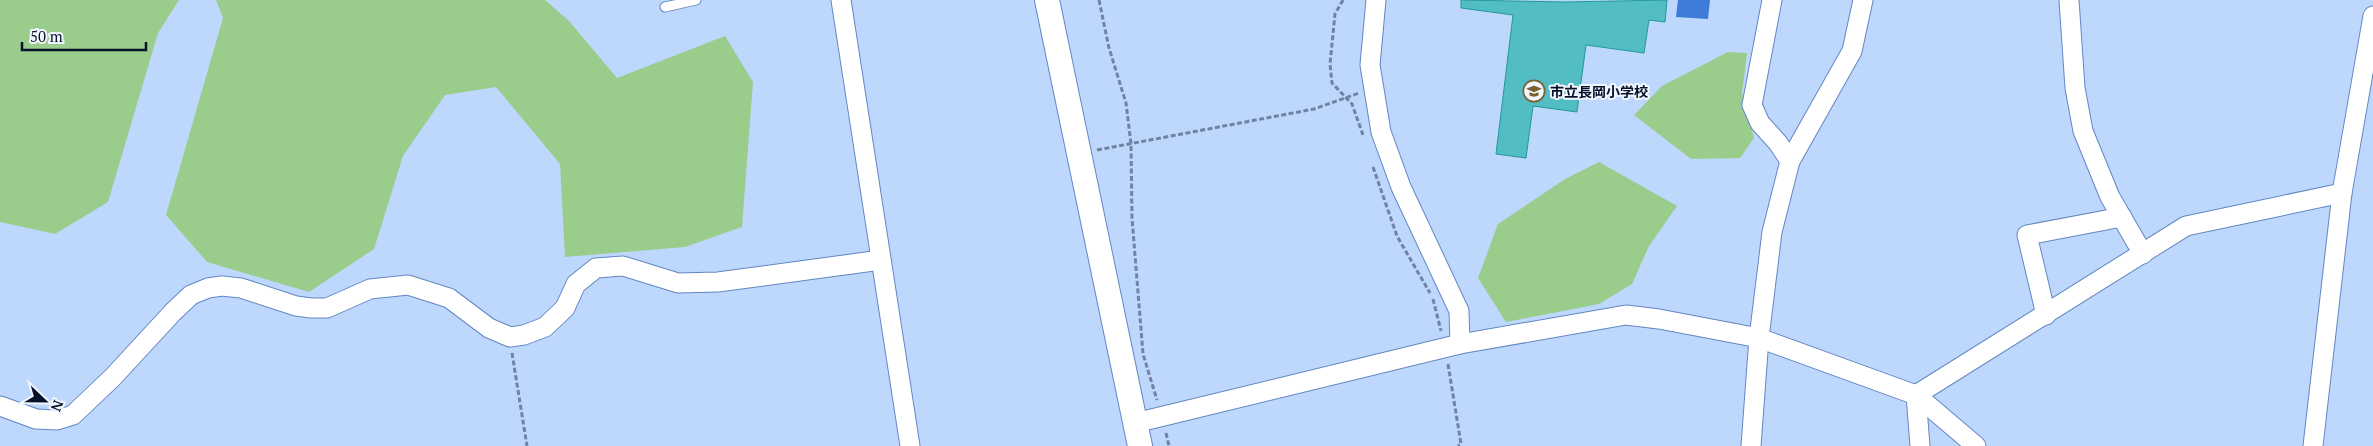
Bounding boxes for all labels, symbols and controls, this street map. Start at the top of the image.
scale bar [22,20,146,52]
text: 50 m [30,26,63,46]
school or university icon: 市立長岡小学校 [1522,79,1546,103]
place label: 市立長岡小学校 [1550,82,1648,101]
north arrow [20,376,70,426]
text: N [47,398,68,415]

